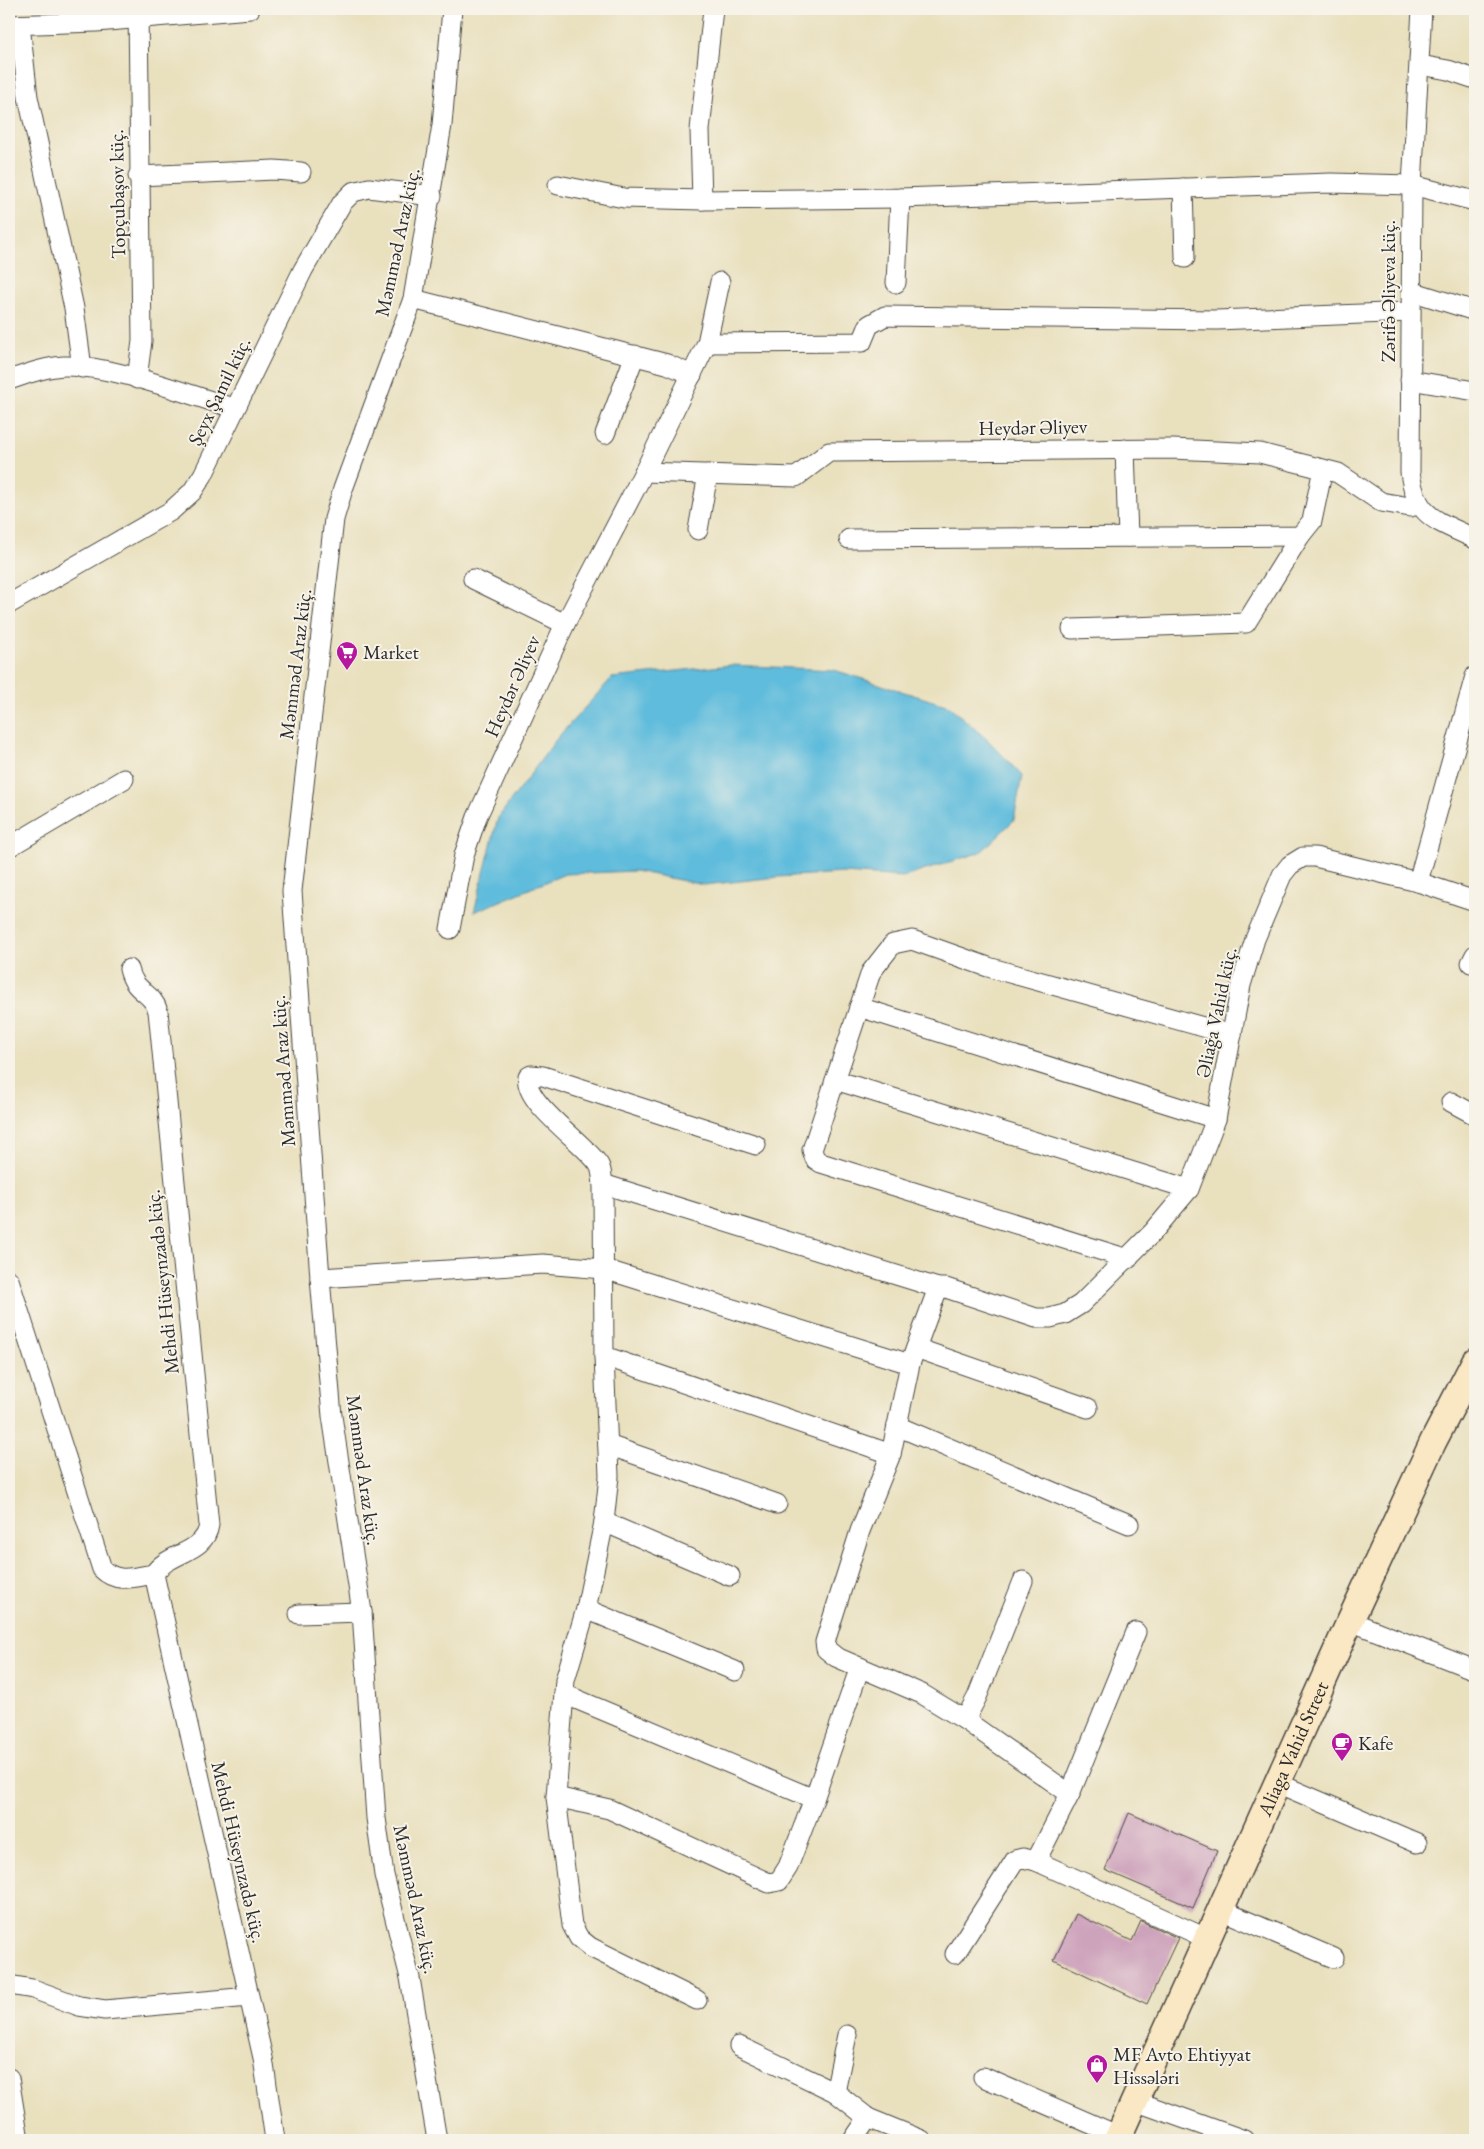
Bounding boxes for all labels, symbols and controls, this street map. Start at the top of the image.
street label: Topçubaşov küç. [103,129,131,259]
street label: Məmməd Araz küç. [368,165,426,319]
street label: Zərifə Əliyeva küç. [1375,220,1401,362]
street label: Şeyx Şamil küç. [182,332,256,450]
street label: Heydər Əliyev [978,413,1088,441]
street label: Məmməd Araz küç. [273,587,317,741]
street label: Heydər Əliyev [478,631,546,741]
place label: Market [363,639,419,665]
supermarket icon: Market [335,640,359,671]
street label: Əliağa Vahid küç. [1189,944,1243,1080]
street label: Məmməd Araz küç. [265,994,301,1148]
street label: Mehdi Hüseynzadə küç. [139,1188,185,1376]
street label: Məmməd Araz küç. [341,1393,387,1547]
street label: Aliaga Vahid Street [1251,1677,1335,1821]
place label: Kafe [1358,1730,1393,1756]
cafe icon: Kafe [1330,1731,1354,1762]
street label: Mehdi Hüseynzadə küç. [205,1759,273,1945]
street label: Məmməd Araz küç. [387,1822,445,1976]
place label: MF Avto Ehtiyyat Hissələri [1113,2041,1252,2090]
shop icon: MF Avto Ehtiyyat Hissələri [1085,2053,1109,2084]

